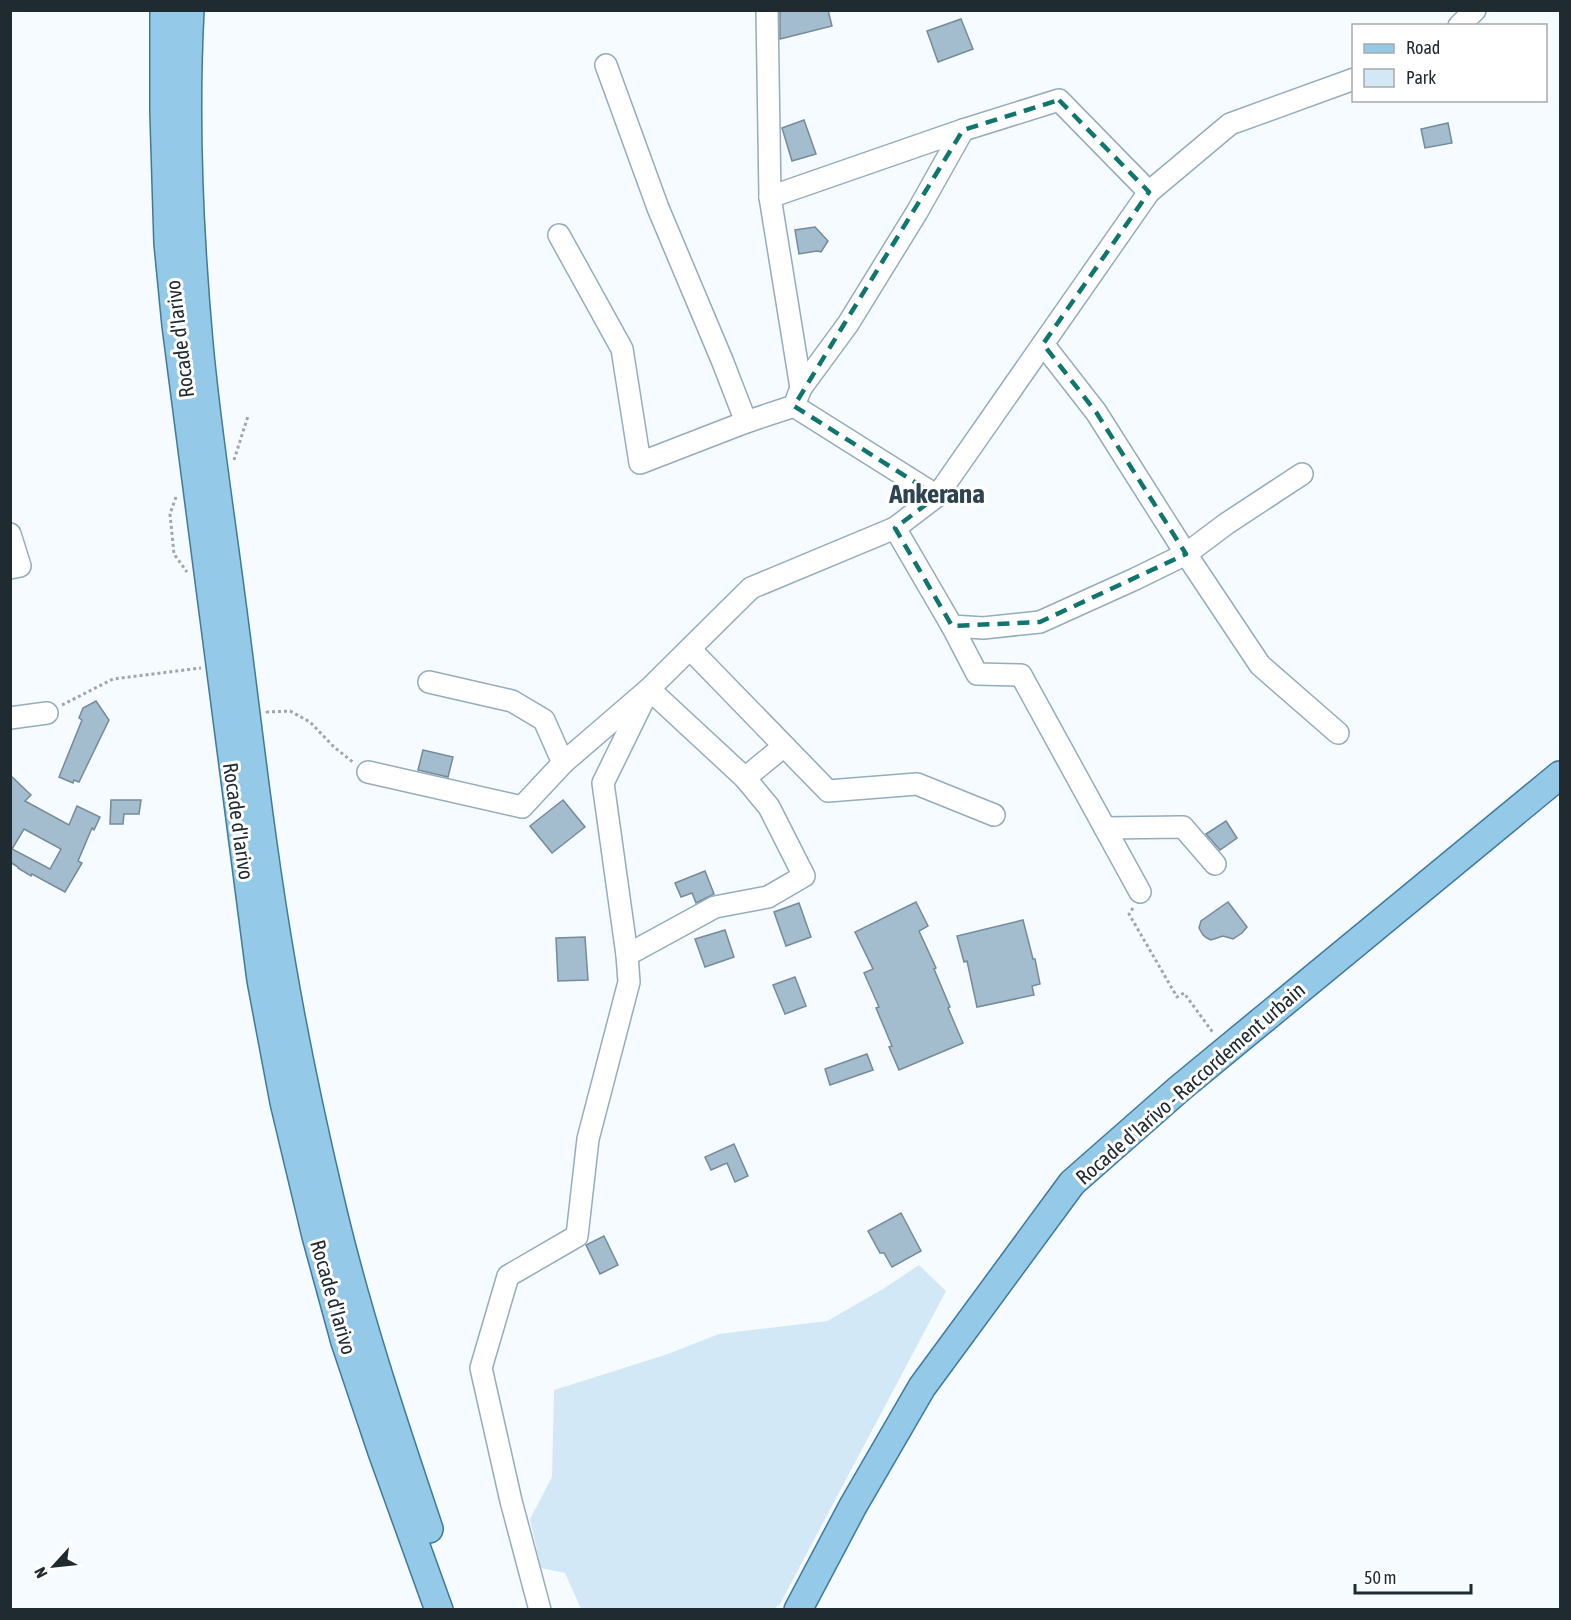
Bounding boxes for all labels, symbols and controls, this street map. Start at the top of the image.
legend [1352,24,1547,102]
text: Road [1406,37,1440,58]
text: Park [1406,67,1436,88]
street label: Rocade d'Iarivo [160,279,198,399]
district label: Ankerana [888,478,985,509]
street label: Rocade d'Iarivo [219,761,259,881]
street label: Rocade d'Iarivo - Raccordement urbain [1071,977,1309,1189]
street label: Rocade d'Iarivo [306,1237,362,1357]
north arrow [24,1536,84,1596]
scale bar [1355,1557,1470,1595]
text: N [30,1565,51,1581]
text: 50 m [1364,1567,1396,1588]

